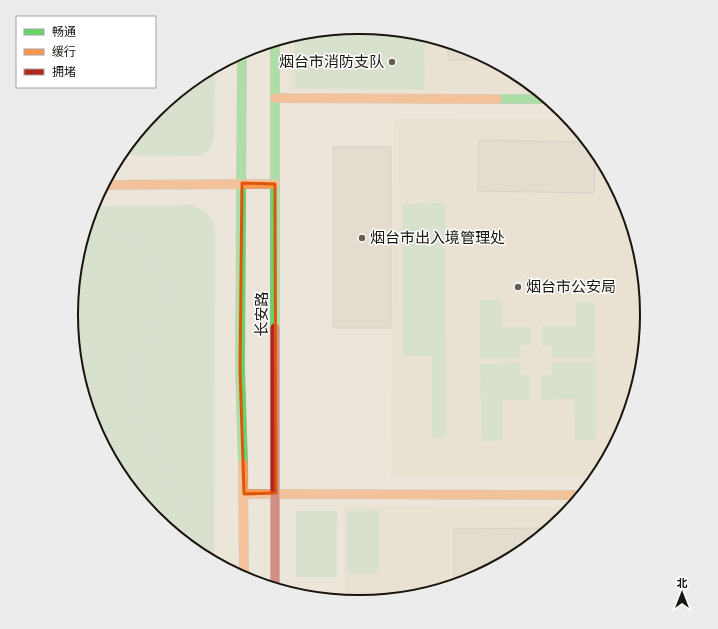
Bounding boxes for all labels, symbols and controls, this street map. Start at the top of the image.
legend [16,16,156,88]
text: 畅通 [52,25,76,40]
text: 缓行 [52,45,76,60]
place label: 烟台市消防支队 [279,53,384,72]
marker: 烟台市消防支队 [387,57,397,67]
text: 拥堵 [52,65,76,80]
place label: 烟台市出入境管理处 [370,229,505,248]
marker: 烟台市出入境管理处 [357,233,367,243]
place label: 烟台市公安局 [526,278,616,297]
marker: 烟台市公安局 [513,282,523,292]
street label: 长安路 [253,291,272,337]
north arrow [662,573,702,613]
text: 北 [677,577,688,590]

